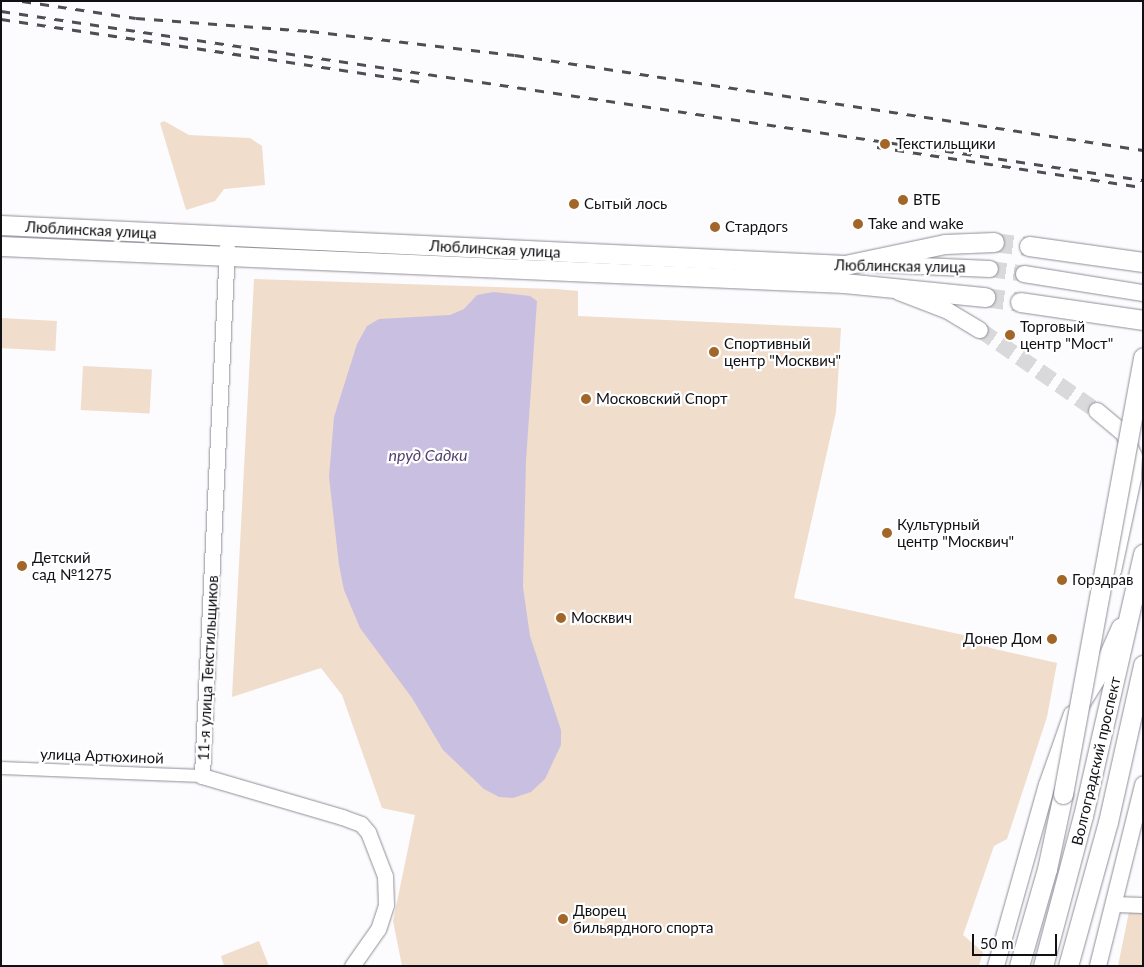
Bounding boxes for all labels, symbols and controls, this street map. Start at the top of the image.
place label: Текстильщики [896,135,996,153]
marker: Текстильщики [878,137,892,151]
place label: ВТБ [913,191,941,209]
marker: ВТБ [897,194,909,206]
place label: Сытый лось [584,195,667,213]
marker: Сытый лось [568,198,580,210]
place label: Take and wake [868,215,964,233]
street label: Люблинская улица [25,218,157,242]
place label: Стардогs [725,218,788,236]
marker: Take and wake [852,218,864,230]
marker: Стардогs [709,221,721,233]
street label: Люблинская улица [429,237,561,261]
street label: Люблинская улица [834,256,966,276]
place label: Торговый центр "Мост" [1020,317,1113,352]
marker: Торговый центр "Мост" [1004,329,1016,341]
place label: Спортивный центр "Москвич" [724,334,841,369]
marker: Спортивный центр "Москвич" [708,346,720,358]
place label: Московский Спорт [596,390,728,408]
marker: Московский Спорт [580,393,592,405]
water label: пруд Садки [388,445,468,465]
place label: Культурный центр "Москвич" [897,515,1014,550]
marker: Культурный центр "Москвич" [881,527,893,539]
place label: Детский сад №1275 [32,548,112,583]
marker: Детский сад №1275 [16,560,28,572]
place label: Горздрав [1072,571,1133,589]
marker: Горздрав [1056,574,1068,586]
street label: 11-я улица Текстильщиков [194,575,222,761]
place label: Москвич [571,609,632,627]
marker: Москвич [555,612,567,624]
place label: Донер Дом [963,630,1042,648]
marker: Донер Дом [1046,633,1058,645]
street label: Волгоградский проспект [1068,675,1124,847]
street label: улица Артюхиной [40,745,164,767]
place label: Дворец бильярдного спорта [573,901,713,936]
marker: Дворец бильярдного спорта [557,913,569,925]
scale bar [974,924,1059,956]
text: 50 m [980,934,1014,952]

